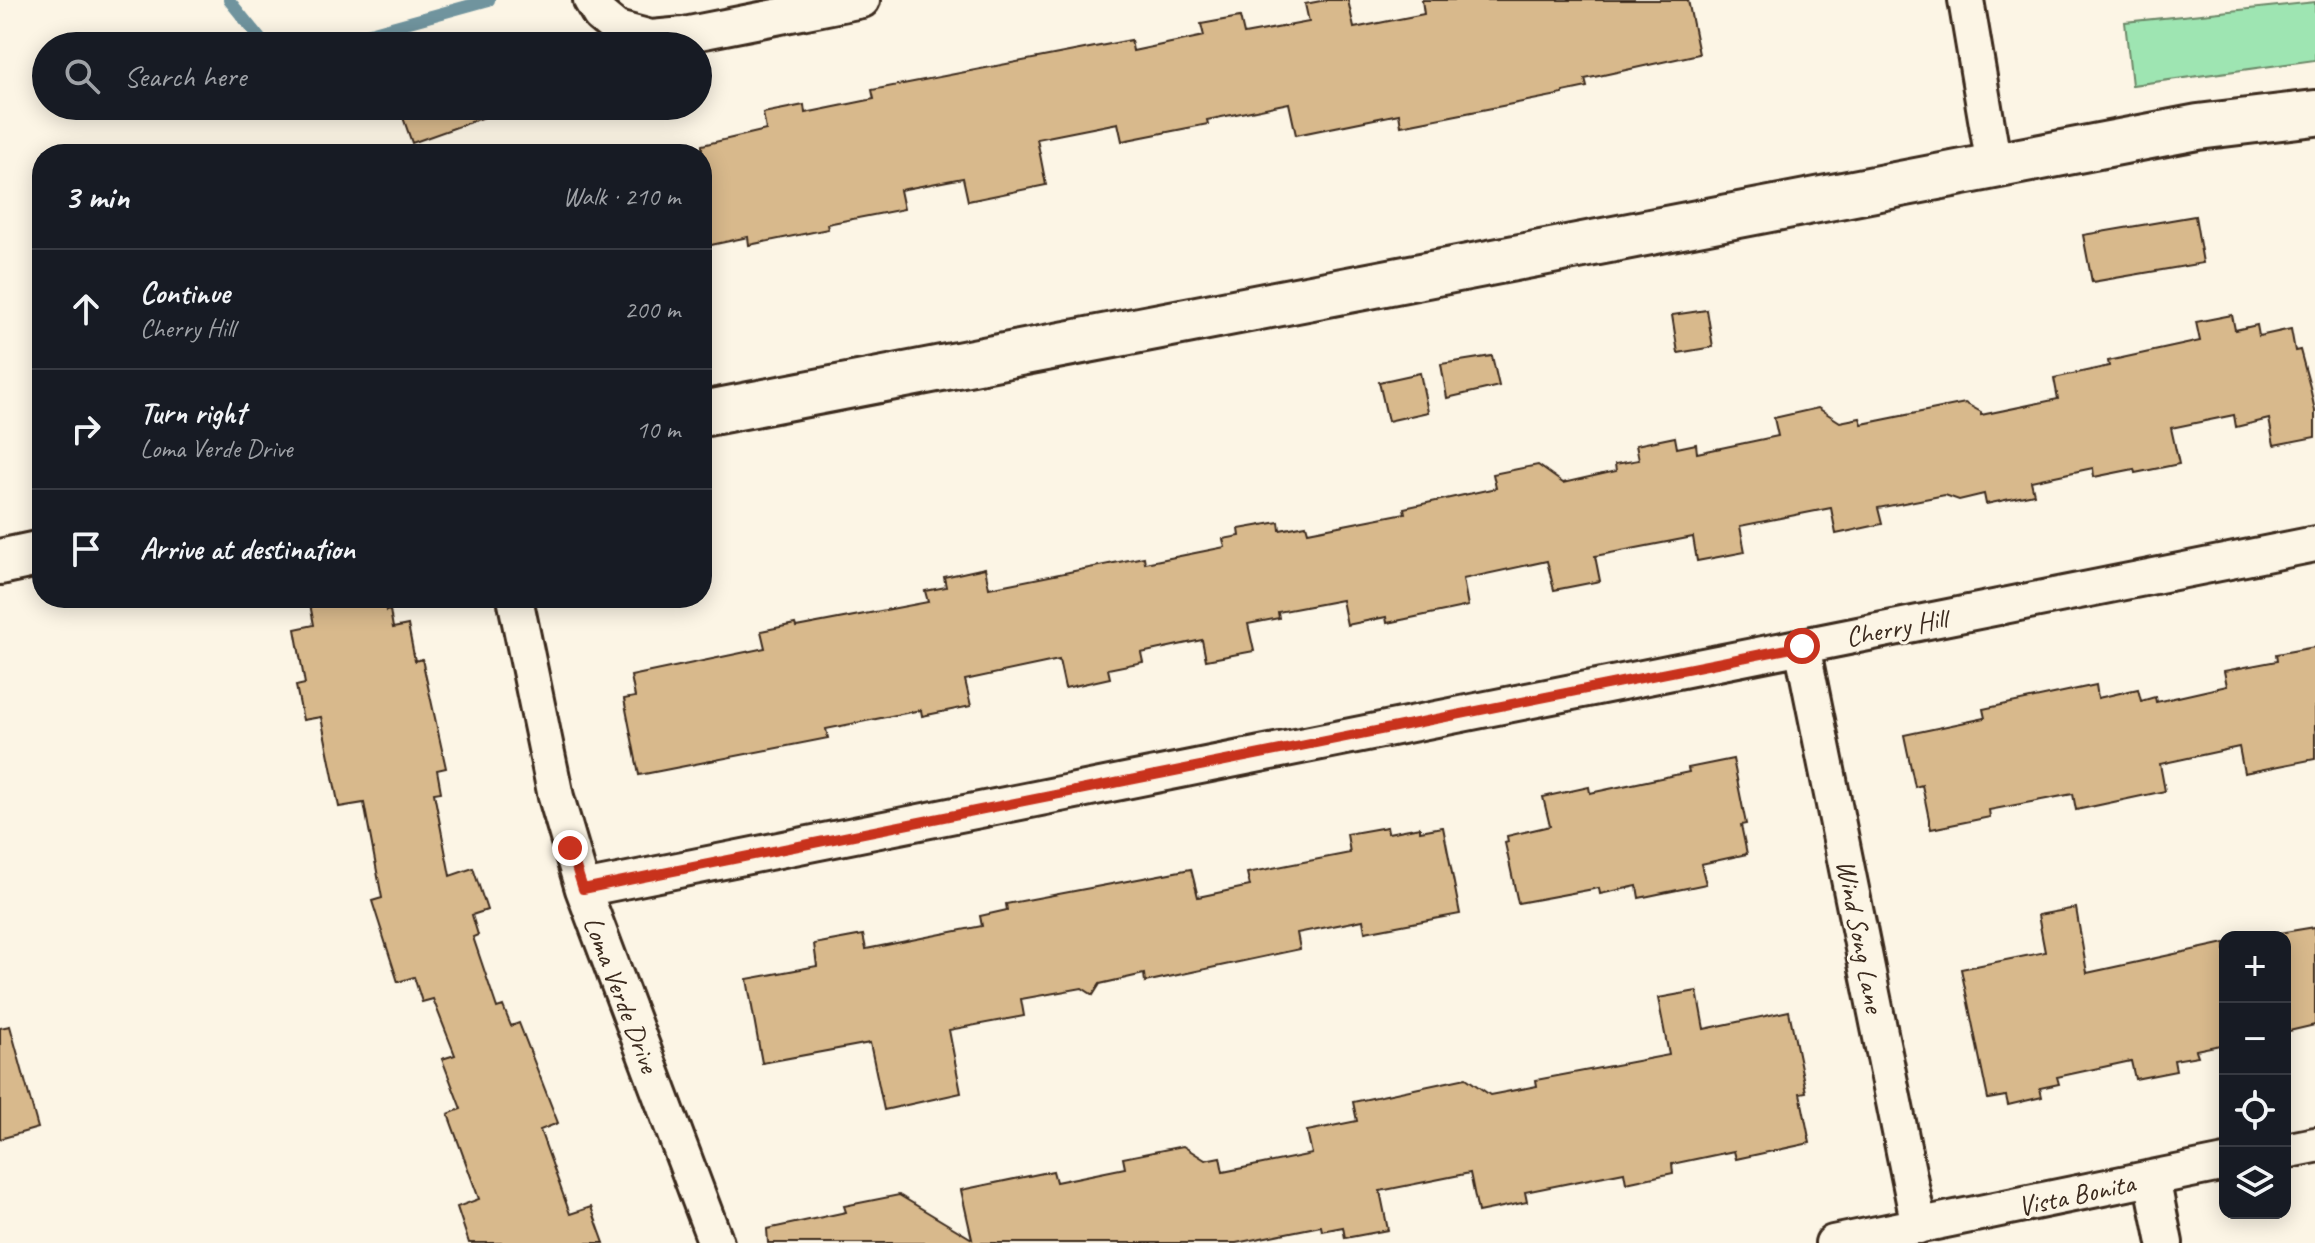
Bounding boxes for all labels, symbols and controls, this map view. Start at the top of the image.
search box [32,32,712,120]
icon: search [60,54,104,98]
text: Search here [124,57,246,95]
text: 3 min [64,175,129,218]
text: Walk · 210 m [563,180,680,213]
text: Continue [140,274,230,312]
icon: ahead [64,287,108,331]
text: 200 m [624,293,680,326]
text: Cherry Hill [140,312,235,345]
text: Turn right [140,394,245,432]
icon: right [64,407,108,451]
text: 10 m [636,413,680,446]
text: Loma Verde Drive [140,432,293,465]
icon: arrive [64,527,108,571]
text: Arrive at destination [140,530,355,568]
street label: Cherry Hill [1843,600,1955,654]
route start [1784,628,1820,664]
route end [552,830,588,866]
street label: Wind Song Lane [1829,857,1893,1017]
street label: Loma Verde Drive [576,911,668,1079]
map controls [2219,931,2291,1219]
button: + [2219,931,2291,1003]
button: − [2219,1003,2291,1075]
button: locate [2219,1075,2291,1147]
button: layers [2219,1147,2291,1219]
street label: Vista Bonita [2015,1165,2139,1224]

